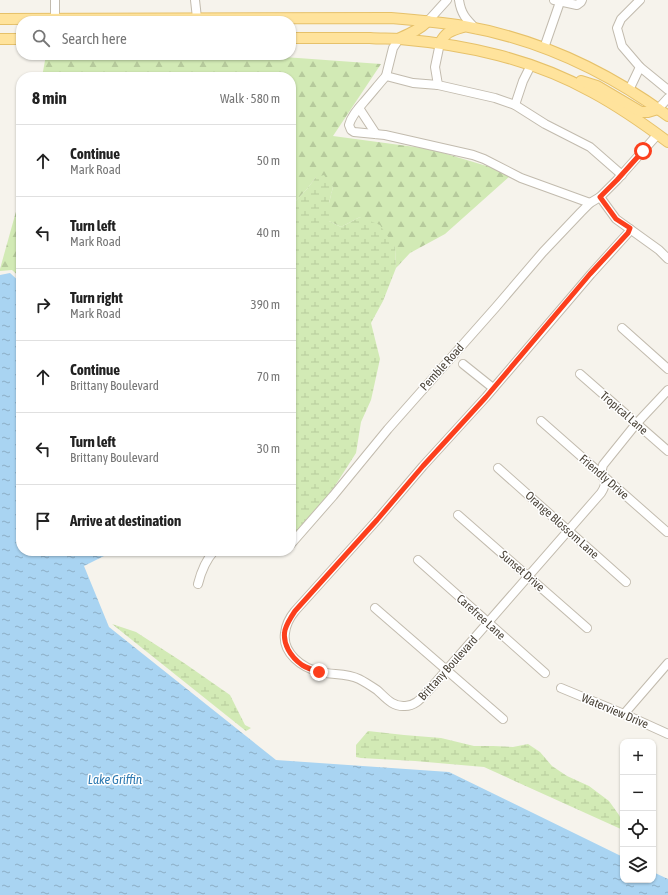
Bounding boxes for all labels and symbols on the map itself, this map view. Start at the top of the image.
route start [634,142,652,160]
street label: Pemble Road [417,341,467,393]
street label: Tropical Lane [597,389,651,437]
street label: Friendly Drive [576,452,632,502]
street label: Orange Blossom Lane [522,488,602,562]
street label: Sunset Drive [497,548,547,594]
street label: Carefree Lane [454,591,508,643]
street label: Brittany Boulevard [415,633,481,703]
route end [310,663,328,681]
street label: Waterview Drive [579,691,651,731]
water label: Lake Griffin [88,772,143,787]

